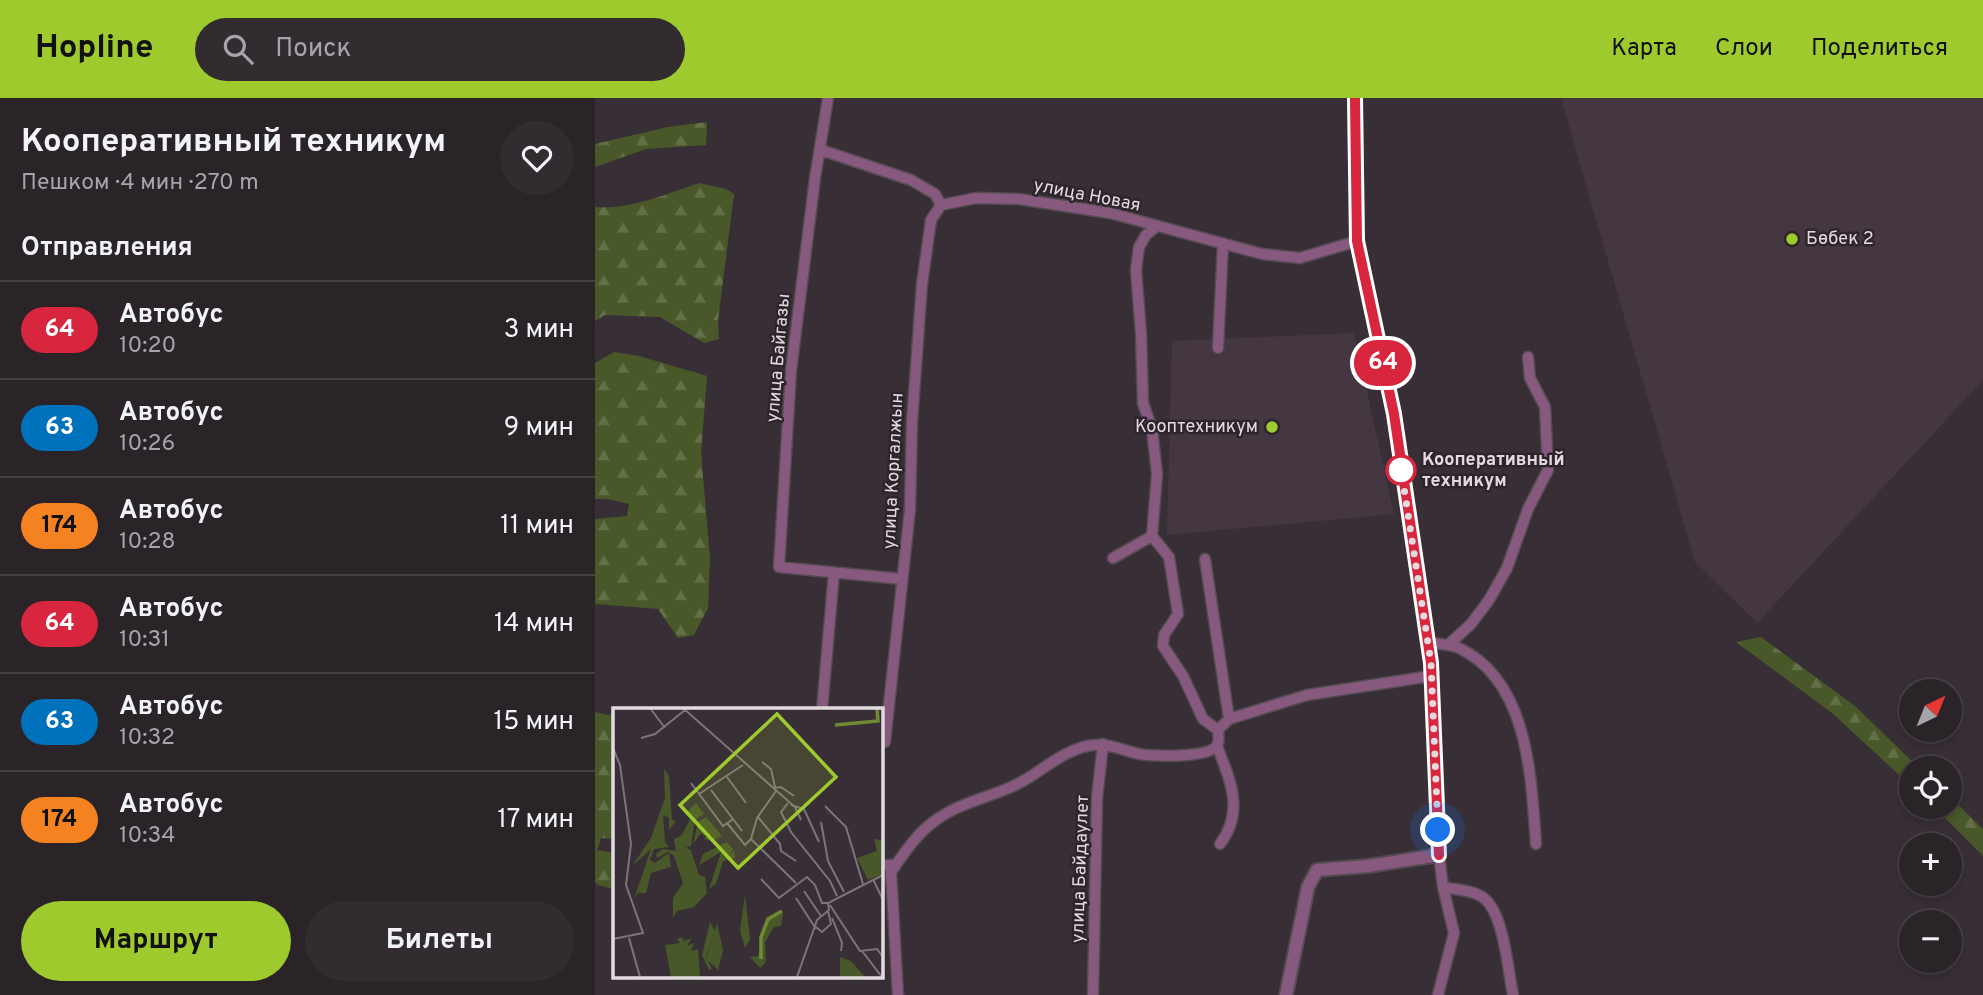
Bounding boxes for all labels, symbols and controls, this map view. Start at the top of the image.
search box [195,18,685,81]
text: Hopline [35,28,153,70]
icon: search [219,30,257,68]
text: Поиск [275,33,351,66]
text: Карта [1611,34,1677,64]
text: Слои [1715,34,1773,64]
text: Поделиться [1811,34,1948,64]
button: heart [500,121,574,195]
text: Кооперативный техникум [21,122,446,164]
text: Пешком · 4 мин · 270 m [21,169,259,198]
street label: улица Новая [1032,174,1142,218]
place label: Бөбек 2 [1806,228,1874,251]
marker: Бөбек 2 [1784,231,1800,247]
text: Отправления [21,232,193,265]
street label: улица Байгазы [762,293,796,423]
text: Автобус [119,299,224,332]
text: 3 мин [504,314,574,347]
text: 64 [44,315,75,345]
text: 10:20 [119,332,176,361]
line badge: 64 [1351,340,1415,386]
text: 64 [1368,348,1398,378]
street label: улица Коргалжын [878,392,910,550]
text: Автобус [119,397,224,430]
text: 9 мин [504,412,574,445]
text: 63 [45,413,74,443]
place label: Кооптехникум [1135,416,1258,439]
marker: Кооптехникум [1264,419,1280,435]
text: 10:26 [119,430,175,459]
place label: Кооперативный техникум [1422,449,1565,493]
marker: Кооперативный техникум [1386,455,1416,485]
text: Автобус [119,495,224,528]
text: 11 мин [500,510,574,543]
text: 174 [42,511,77,541]
text: 10:28 [119,528,176,557]
text: Автобус [119,593,224,626]
text: 14 мин [494,608,574,641]
text: 64 [44,609,75,639]
text: 10:31 [119,626,170,655]
north arrow [1899,679,1962,742]
map controls [1899,679,1962,973]
text: Автобус [119,691,224,724]
text: 15 мин [494,706,574,739]
text: 63 [45,707,74,737]
inset map [613,708,882,978]
text: 10:32 [119,724,175,753]
button: locate [1899,756,1962,819]
text: Автобус [119,789,224,822]
street label: улица Байдаулет [1067,795,1095,943]
text: 17 мин [497,804,574,837]
text: 174 [42,805,77,835]
your location [1420,812,1455,847]
text: 10:34 [119,822,176,851]
button: + [1899,833,1962,896]
button: Маршрут [21,901,291,981]
button: Билеты [305,901,574,981]
button: − [1899,910,1962,973]

